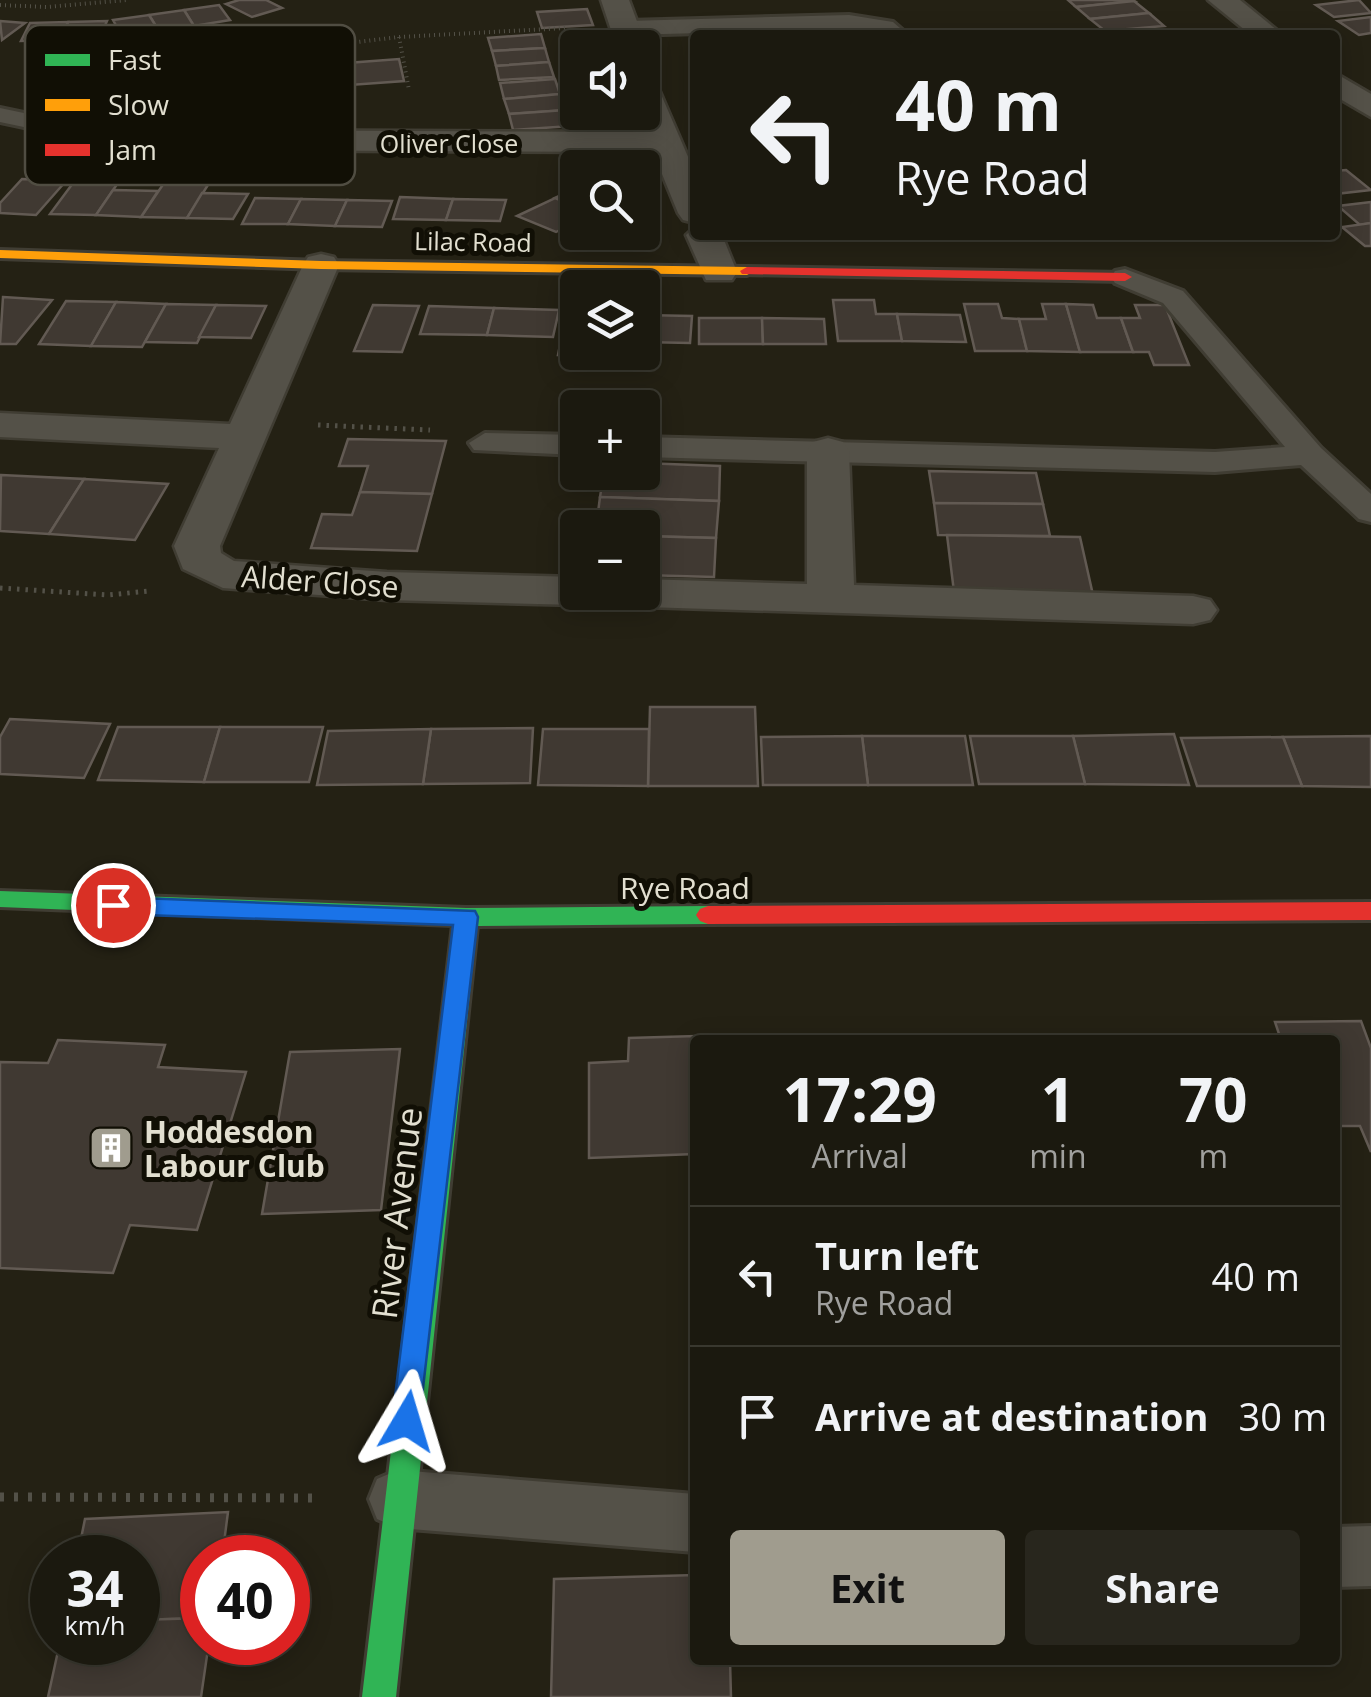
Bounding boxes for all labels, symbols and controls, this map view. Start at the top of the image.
legend [25,25,355,185]
map controls [560,30,660,610]
button: sound [560,30,660,130]
text: Fast [108,40,161,78]
text: 40 m [895,56,1062,152]
icon: left [730,70,860,200]
text: Slow [108,85,169,123]
street label: Oliver Close [380,126,518,160]
text: Jam [105,130,157,168]
text: Rye Road [895,147,1090,208]
button: search [560,150,660,250]
street label: Lilac Road [414,223,532,259]
button: layers [560,270,660,370]
button: + [560,390,660,490]
button: − [560,510,660,610]
street label: Alder Close [240,555,400,607]
pin [71,863,156,948]
street label: Rye Road [620,867,750,908]
icon: arrive [86,878,141,933]
text: 17:29 [782,1058,937,1140]
text: 1 [1041,1058,1075,1140]
text: 70 [1179,1058,1248,1140]
street label: River Avenue [360,1105,432,1321]
place label: Hoddesdon Labour Club [144,1111,325,1186]
building icon: Hoddesdon Labour Club [88,1125,134,1171]
text: Arrival [811,1134,908,1177]
text: min [1029,1134,1087,1177]
text: m [1198,1134,1228,1177]
text: Turn left [815,1229,979,1281]
icon: left [730,1249,785,1304]
text: 40 m [1211,1250,1300,1302]
text: Rye Road [815,1281,953,1324]
position arrow [355,1369,459,1473]
icon: arrive [730,1389,785,1444]
text: Arrive at destination [815,1390,1209,1442]
text: 30 m [1239,1390,1327,1442]
button: Exit [730,1530,1005,1645]
button: Share [1025,1530,1300,1645]
speed limit sign: 40 [180,1535,310,1665]
text: 34 [66,1554,124,1622]
text: km/h [65,1608,125,1642]

